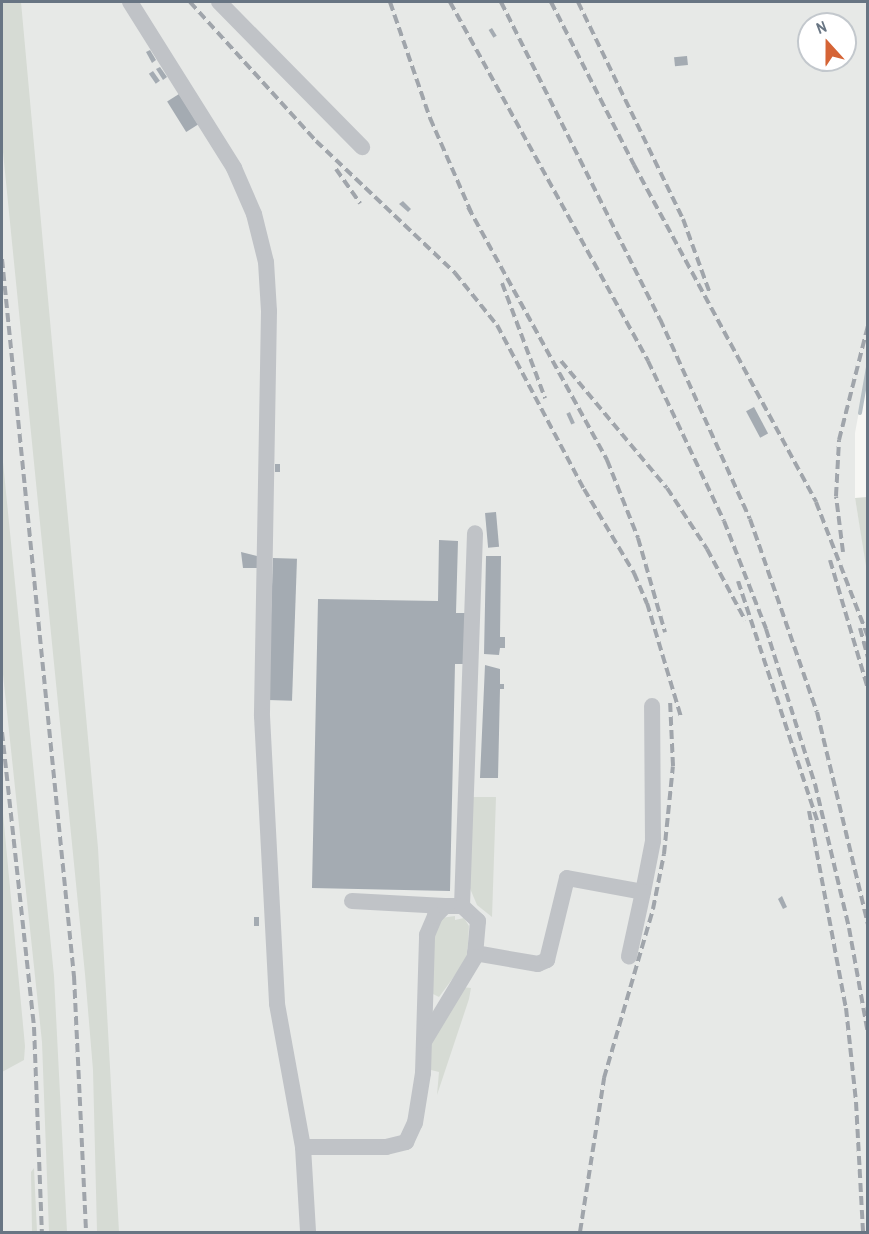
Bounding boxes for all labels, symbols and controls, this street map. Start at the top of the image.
north arrow [797,12,857,72]
text: N [813,15,830,39]

